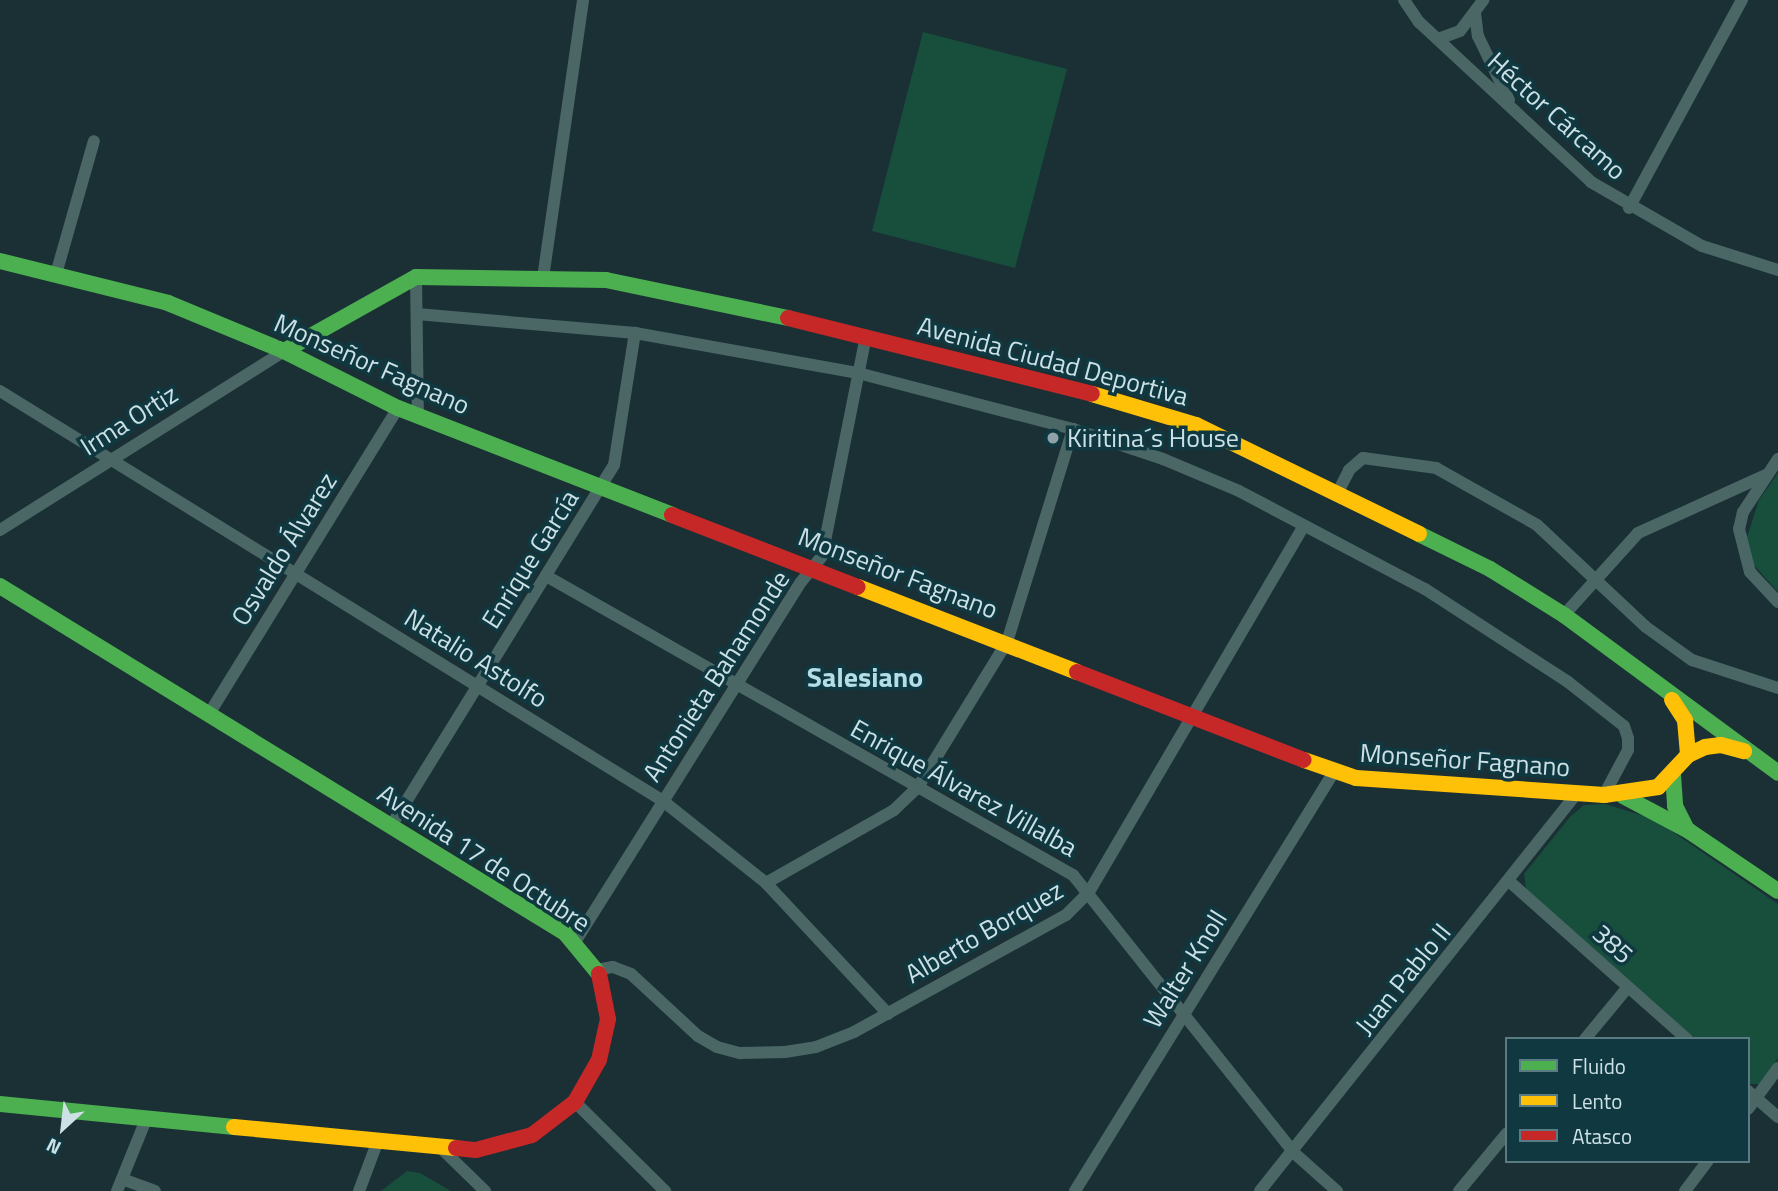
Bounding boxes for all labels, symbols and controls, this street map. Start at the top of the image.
street label: Héctor Cárcamo [1481,46,1633,186]
street label: Monseñor Fagnano [269,307,475,421]
street label: Avenida Ciudad Deportiva [914,310,1192,412]
street label: Irma Ortiz [75,378,183,462]
place label: Kiritina´s House [1067,422,1239,454]
marker: Kiritina´s House [1045,430,1061,446]
street label: Osvaldo Álvarez [225,467,343,631]
street label: Enrique García [475,484,585,634]
street label: Monseñor Fagnano [794,521,1002,625]
street label: Antonieta Bahamonde [636,565,796,787]
street label: Natalio Astolfo [399,602,553,714]
district label: Salesiano [807,660,923,694]
street label: Enrique Álvarez Villalba [845,713,1083,863]
street label: Monseñor Fagnano [1359,737,1571,783]
street label: Avenida 17 de Octubre [372,778,596,938]
street label: Alberto Borquez [900,874,1068,990]
street label: Walter Knoll [1137,904,1233,1034]
street label: Juan Pablo II [1349,917,1457,1041]
street label: 385 [1586,918,1640,970]
legend [1505,1037,1750,1163]
text: Fluido [1572,1050,1626,1082]
text: Lento [1572,1085,1622,1117]
north arrow [28,1093,98,1163]
text: Atasco [1572,1120,1632,1152]
text: N [41,1131,66,1163]

